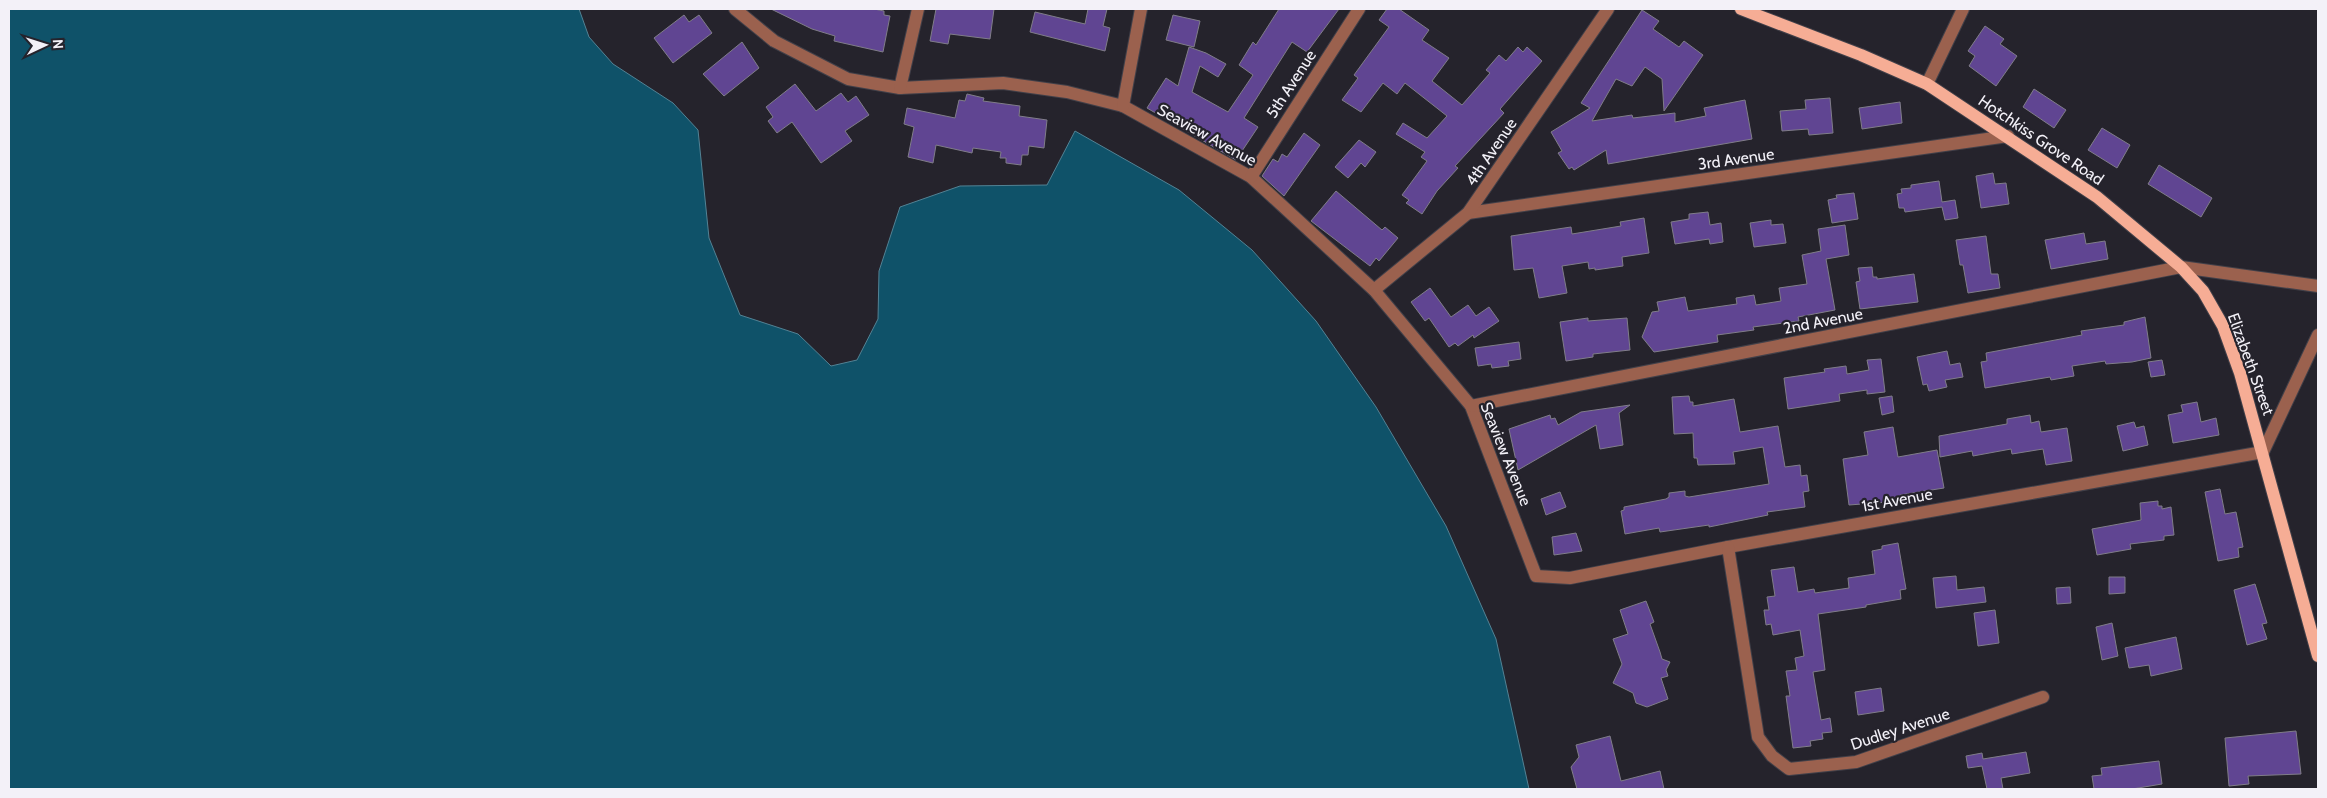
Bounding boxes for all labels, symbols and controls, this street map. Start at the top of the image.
north arrow [20,20,70,70]
text: N [49,39,67,50]
street label: 5th Avenue [1262,47,1320,121]
street label: Hotchkiss Grove Road [1975,91,2107,189]
street label: Seaview Avenue [1154,100,1260,170]
street label: 4th Avenue [1461,114,1521,190]
street label: 3rd Avenue [1697,144,1775,174]
street label: 2nd Avenue [1782,304,1864,338]
street label: Elizabeth Street [2224,310,2278,418]
street label: Seaview Avenue [1477,399,1535,509]
street label: 1st Avenue [1860,484,1934,516]
street label: Dudley Avenue [1848,704,1952,754]

